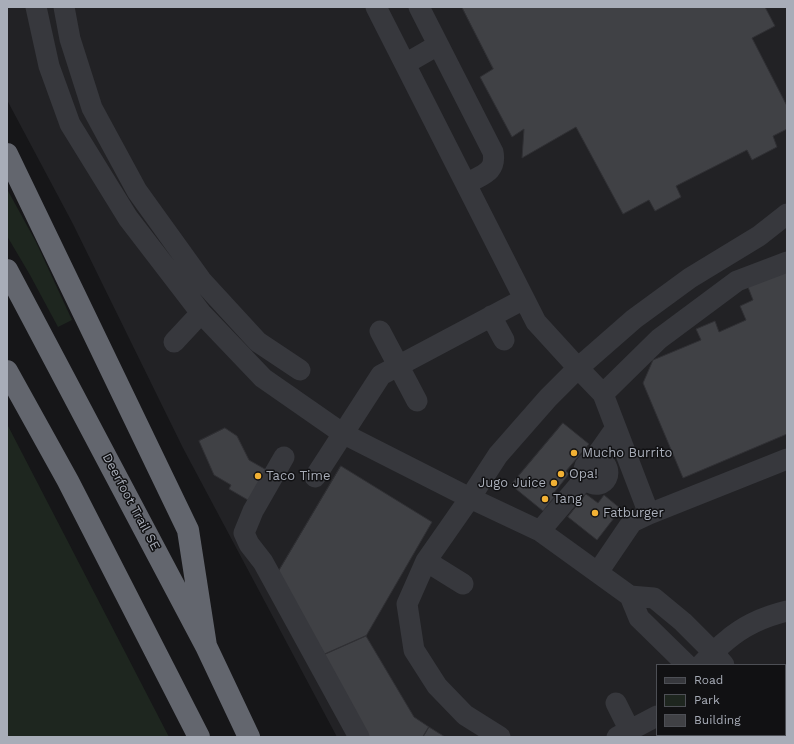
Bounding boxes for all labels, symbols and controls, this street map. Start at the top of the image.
place label: Mucho Burrito [582,445,672,461]
marker: Mucho Burrito [569,448,579,458]
street label: Deerfoot Trail SE [99,451,163,553]
place label: Opa! [569,466,598,482]
place label: Taco Time [266,468,330,484]
marker: Opa! [556,469,566,479]
marker: Taco Time [253,471,263,481]
place label: Jugo Juice [478,475,546,491]
marker: Jugo Juice [549,478,559,488]
place label: Tang [553,491,582,507]
marker: Tang [540,494,550,504]
place label: Fatburger [603,505,664,521]
marker: Fatburger [590,508,600,518]
legend [656,664,786,736]
text: Road [694,673,723,687]
text: Park [694,693,720,707]
text: Building [694,713,741,727]

